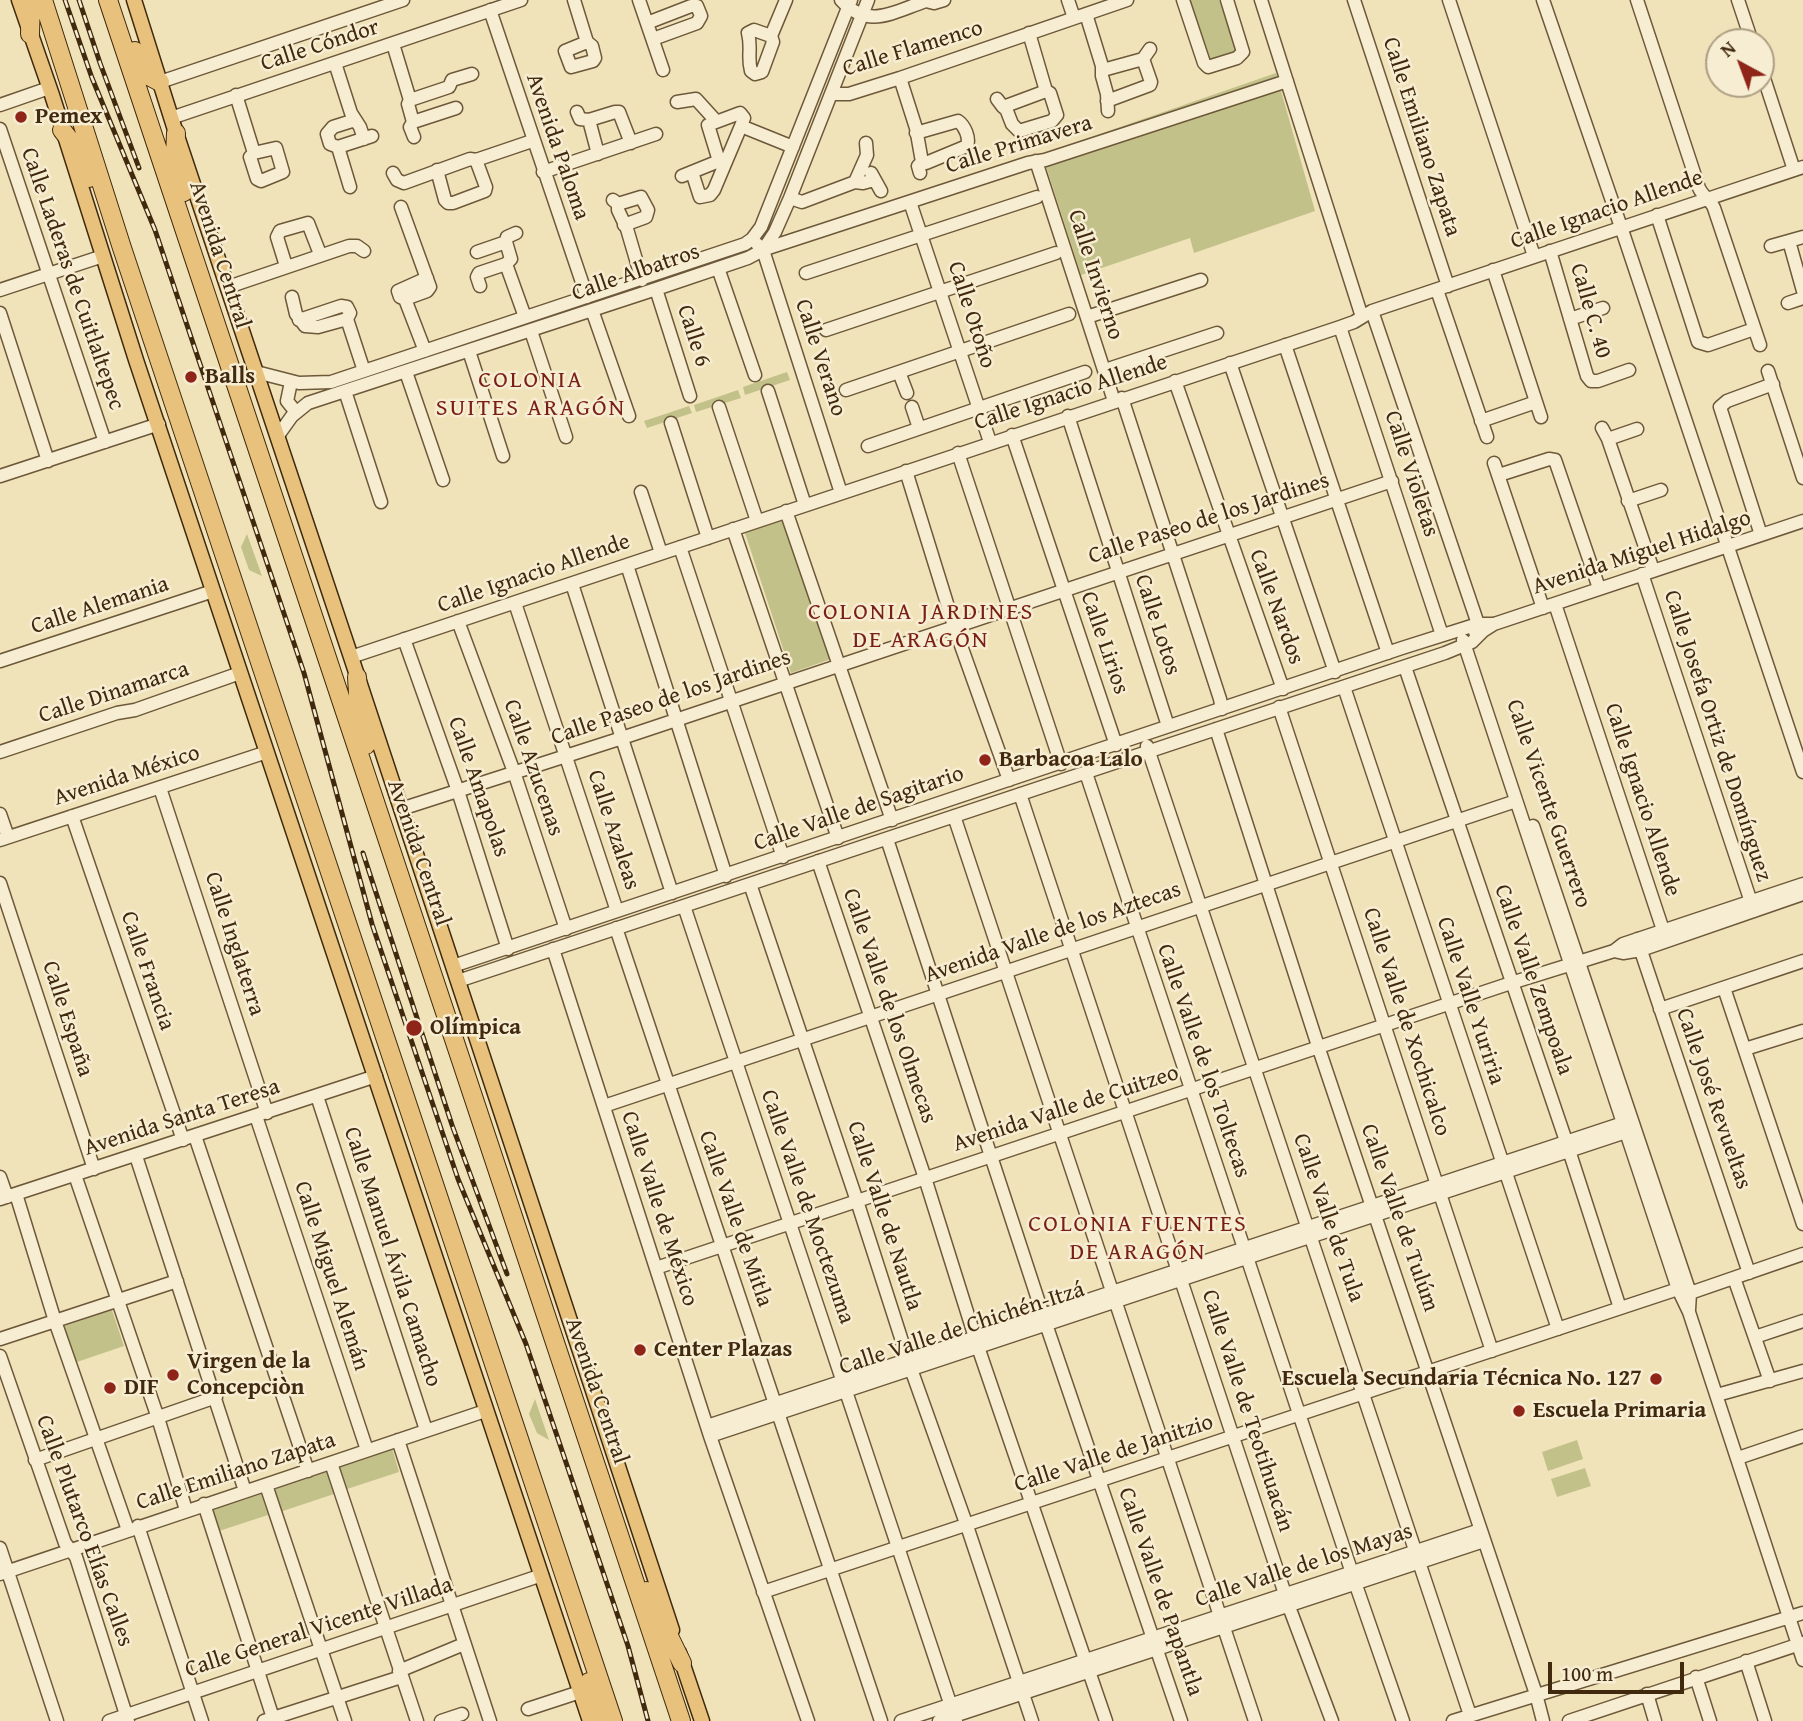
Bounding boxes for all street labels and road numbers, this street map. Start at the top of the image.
street label: Calle Cóndor [257,14,383,78]
street label: Calle Flamenco [840,15,986,83]
street label: Calle Emiliano Zapata [1376,34,1466,240]
street label: Avenida Paloma [519,70,595,224]
street label: Calle Primavera [942,110,1096,180]
street label: Calle Laderas de Cuitlaltepec [14,144,130,414]
street label: Calle Ignacio Allende [1507,164,1707,256]
street label: Avenida Central [182,178,256,332]
street label: Calle Invierno [1061,207,1129,343]
street label: Calle Albatros [568,238,704,308]
street label: Calle Otoño [941,258,1001,372]
street label: Calle C. 40 [1563,260,1617,362]
street label: Calle Verano [788,296,852,420]
street label: Calle 6 [670,302,716,370]
street label: Calle Ignacio Allende [971,349,1171,437]
street label: Calle Violetas [1378,408,1444,540]
street label: Calle Paseo de los Jardines [1085,467,1333,571]
street label: Avenida Miguel Hidalgo [1529,505,1755,601]
street label: Calle Ignacio Allende [434,528,634,620]
street label: Calle Nardos [1242,546,1310,668]
street label: Calle Alemania [28,571,172,641]
street label: Calle Lotos [1128,571,1186,679]
street label: Calle Josefa Ortiz de Domínguez [1657,587,1777,885]
street label: Calle Lirios [1074,588,1134,698]
street label: Calle Paseo de los Jardines [548,644,794,752]
street label: Calle Dinamarca [35,656,193,730]
street label: Calle Azucenas [497,696,569,840]
street label: Calle Vicente Guerrero [1499,696,1597,912]
street label: Calle Ignacio Allende [1598,700,1686,900]
street label: Calle Amapolas [441,713,515,861]
street label: Avenida México [51,739,203,813]
street label: Calle Valle de Sagitario [750,760,968,858]
street label: Calle Azaleas [581,767,645,893]
street label: Avenida Central [380,776,456,930]
street label: Calle Inglaterra [198,869,270,1019]
street label: Avenida Valle de los Aztecas [921,876,1185,990]
street label: Calle Valle Zempoala [1487,881,1579,1079]
street label: Calle Valle de los Olmecas [836,885,942,1127]
street label: Calle Valle de Xochicalco [1356,904,1456,1140]
street label: Calle Francia [114,908,180,1034]
street label: Calle Valle Yuriria [1430,914,1510,1088]
street label: Calle Valle de los Toltecas [1150,941,1256,1181]
street label: Calle España [35,958,99,1080]
street label: Calle José Revueltas [1669,1005,1757,1193]
street label: Avenida Valle de Cuitzeo [950,1059,1182,1159]
street label: Avenida Santa Teresa [81,1073,283,1163]
street label: Calle Valle de Moctezuma [754,1086,860,1328]
street label: Calle Valle de México [614,1108,704,1310]
street label: Calle Valle de Nautla [840,1118,928,1314]
street label: Calle Valle de Tulúm [1354,1121,1444,1315]
street label: Calle Manuel Ávila Camacho [337,1124,447,1390]
street label: Calle Valle de Mitla [692,1127,778,1311]
street label: Calle Valle de Tula [1286,1130,1370,1306]
street label: Calle Miguel Alemán [287,1178,375,1374]
street label: Calle Valle de Chichén-Itzá [836,1276,1088,1382]
street label: Calle Valle de Teotihuacán [1195,1286,1299,1536]
street label: Avenida Central [558,1314,634,1468]
street label: Calle Valle de Janitzio [1011,1409,1217,1499]
street label: Calle Plutarco Elías Calles [29,1411,139,1651]
street label: Calle Emiliano Zapata [133,1427,339,1517]
street label: Calle Valle de Papantla [1111,1484,1209,1700]
street label: Calle Valle de los Mayas [1192,1518,1416,1614]
street label: Calle General Vicente Villada [182,1572,456,1684]

